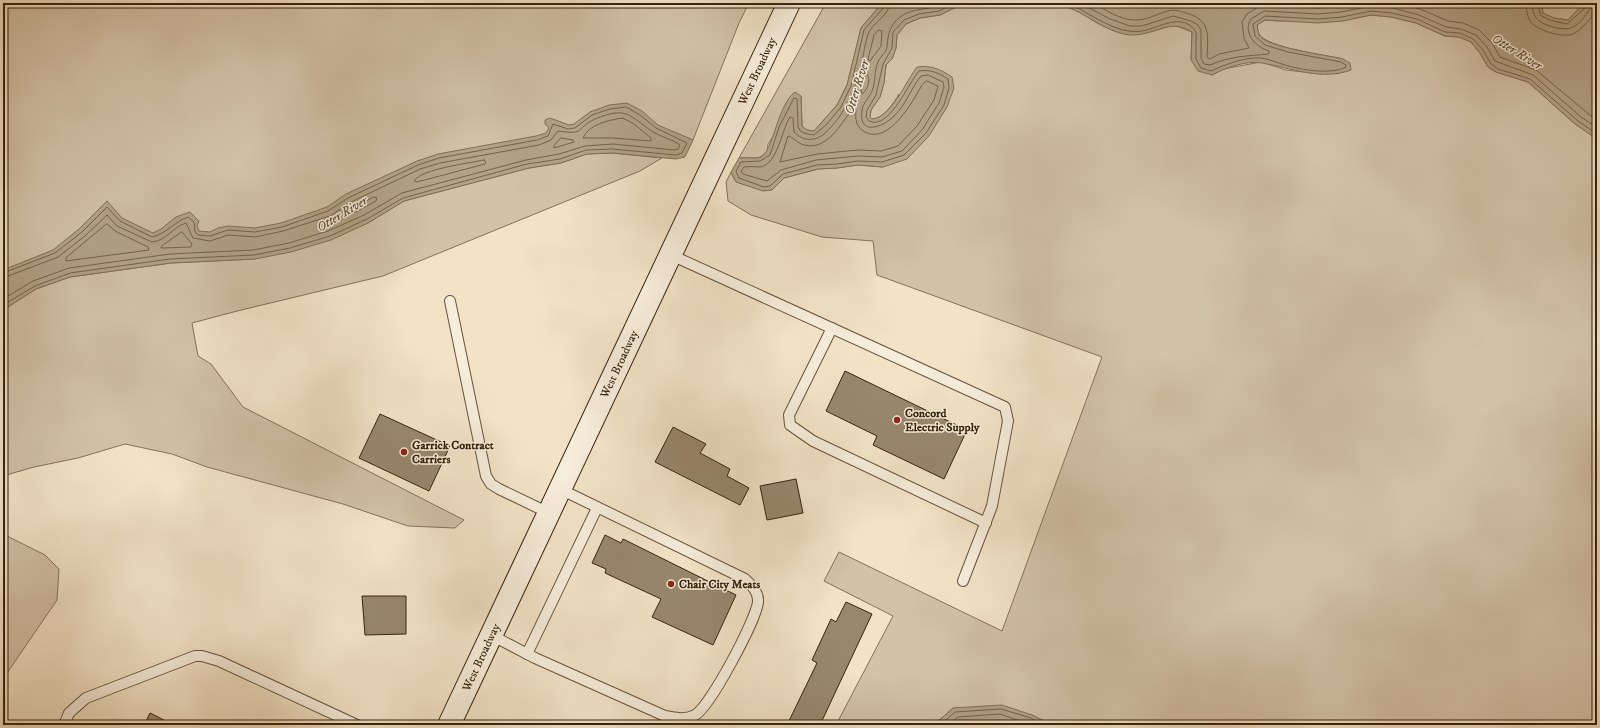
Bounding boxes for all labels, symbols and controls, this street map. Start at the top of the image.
water label: Otter River [1489,30,1546,74]
street label: West Broadway [734,34,780,108]
water label: Otter River [841,56,873,116]
water label: Otter River [314,192,371,235]
street label: West Broadway [596,327,641,401]
place label: Concord Electric Supply [905,406,980,435]
marker: Concord Electric Supply [892,415,902,425]
place label: Garrick Contract Carriers [412,438,494,467]
marker: Garrick Contract Carriers [399,447,409,457]
place label: Chair City Meats [679,577,760,592]
marker: Chair City Meats [666,579,676,589]
street label: West Broadway [458,621,503,694]

